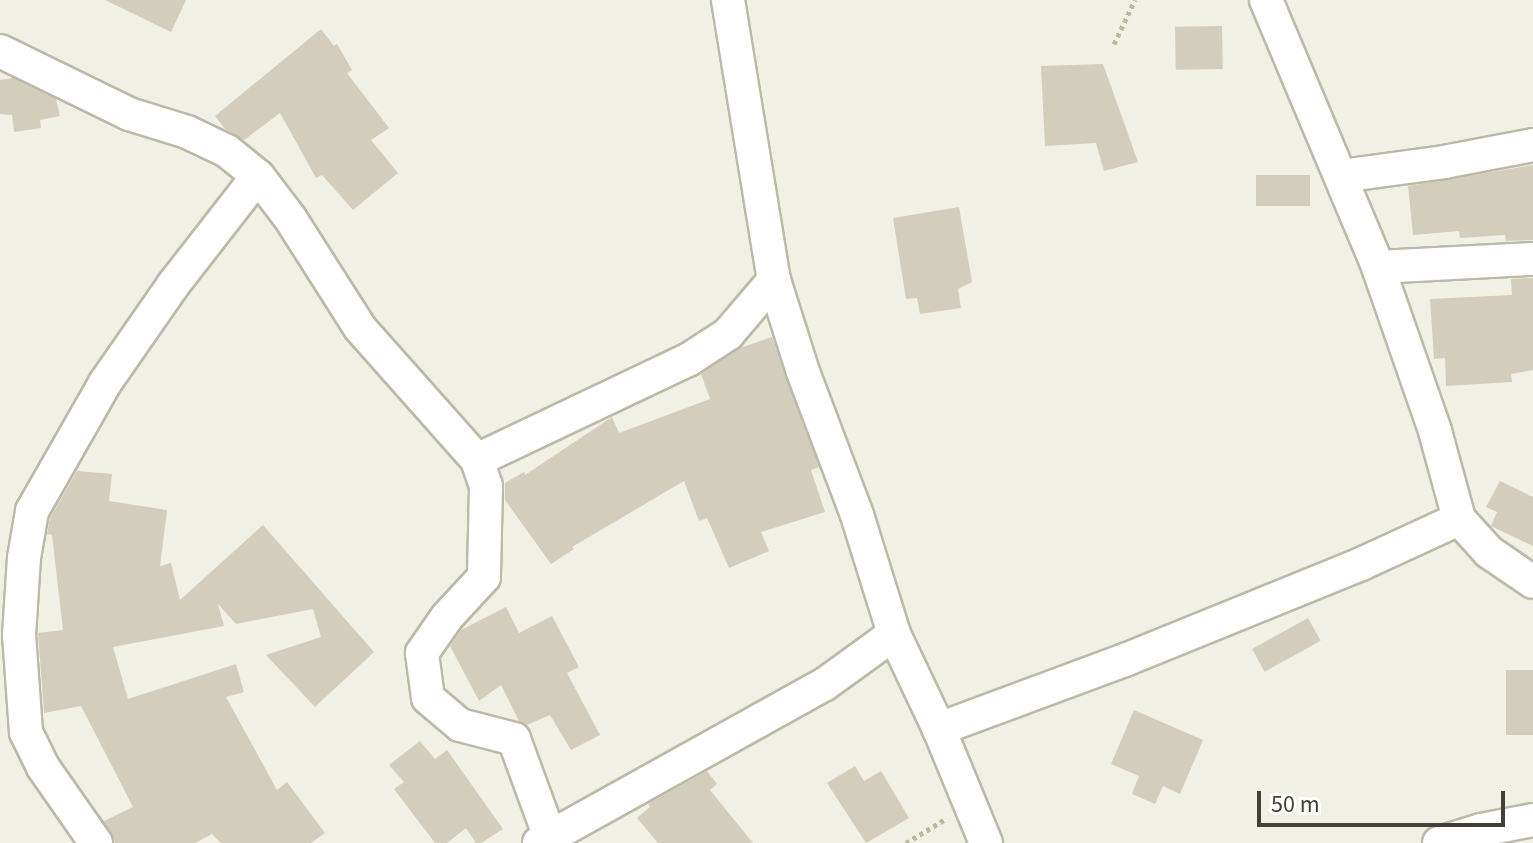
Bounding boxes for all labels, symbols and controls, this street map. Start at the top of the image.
scale bar [1261,775,1509,825]
text: 50 m [1271,787,1320,822]

